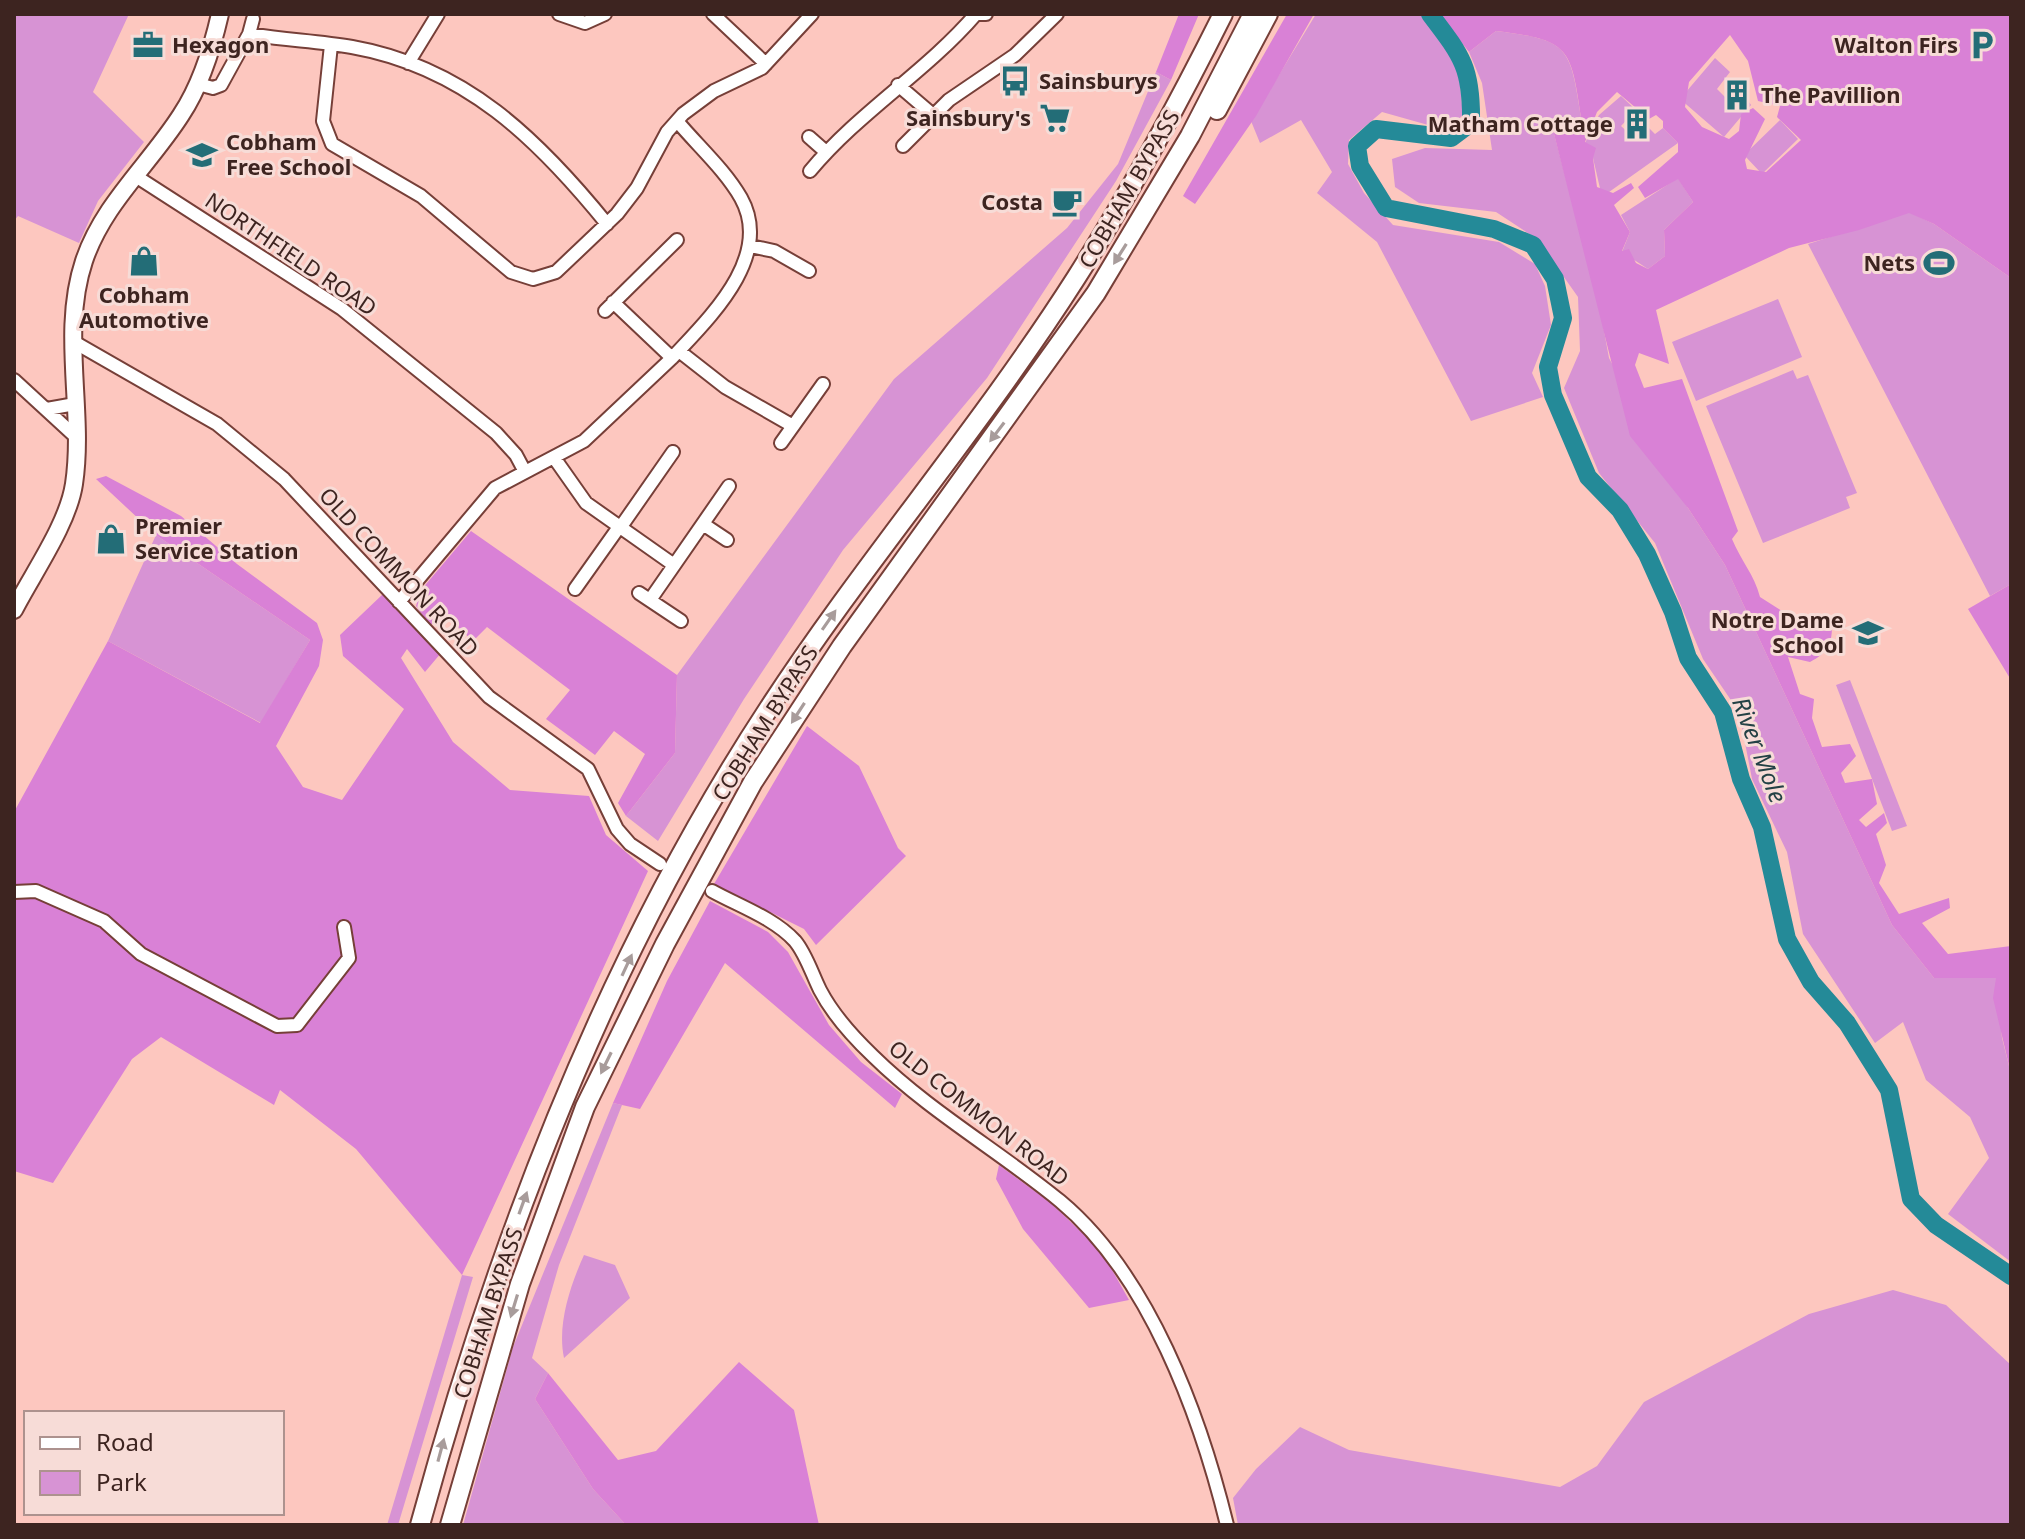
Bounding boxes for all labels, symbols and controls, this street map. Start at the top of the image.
office icon: Hexagon [131,28,165,62]
parking icon: Walton Firs [1965,28,1999,62]
place label: Hexagon [172,29,269,59]
place label: Walton Firs [1835,29,1958,59]
bus stop icon: Sainsburys [998,64,1032,98]
place label: Sainsburys [1039,65,1158,95]
building icon: The Pavillion [1720,78,1754,112]
place label: The Pavillion [1761,79,1901,109]
supermarket icon: Sainsbury's [1038,101,1072,135]
place label: Sainsbury's [906,102,1031,132]
street label: COBHAM BYPASS [1071,104,1186,273]
building icon: Matham Cottage [1620,107,1654,141]
place label: Matham Cottage [1428,108,1613,138]
place label: Cobham Free School [226,126,351,181]
school or university icon: Cobham Free School [185,138,219,172]
street label: NORTHFIELD ROAD [200,185,383,322]
cafe icon: Costa [1050,185,1084,219]
place label: Costa [981,186,1043,216]
one-way arrow [1114,243,1128,265]
shop icon: Cobham Automotive [127,244,161,278]
sports icon: Nets [1922,246,1956,280]
place label: Nets [1863,247,1915,277]
place label: Cobham Automotive [79,279,209,334]
one-way arrow [989,421,1005,443]
street label: OLD COMMON ROAD [313,480,486,662]
place label: Premier Service Station [135,510,298,565]
shop icon: Premier Service Station [94,522,128,556]
place label: Notre Dame School [1711,604,1844,659]
one-way arrow [821,610,836,631]
school or university icon: Notre Dame School [1851,616,1885,650]
street label: COBHAM BYPASS [704,639,824,806]
water label: River Mole [1725,692,1796,807]
one-way arrow [791,702,806,723]
one-way arrow [620,953,634,977]
street label: OLD COMMON ROAD [883,1032,1076,1192]
one-way arrow [600,1052,613,1075]
one-way arrow [518,1191,530,1215]
street label: COBHAM BYPASS [445,1223,529,1402]
one-way arrow [507,1294,520,1318]
legend [24,1411,284,1515]
text: Road [96,1425,154,1458]
one-way arrow [435,1437,447,1462]
text: Park [96,1465,147,1498]

